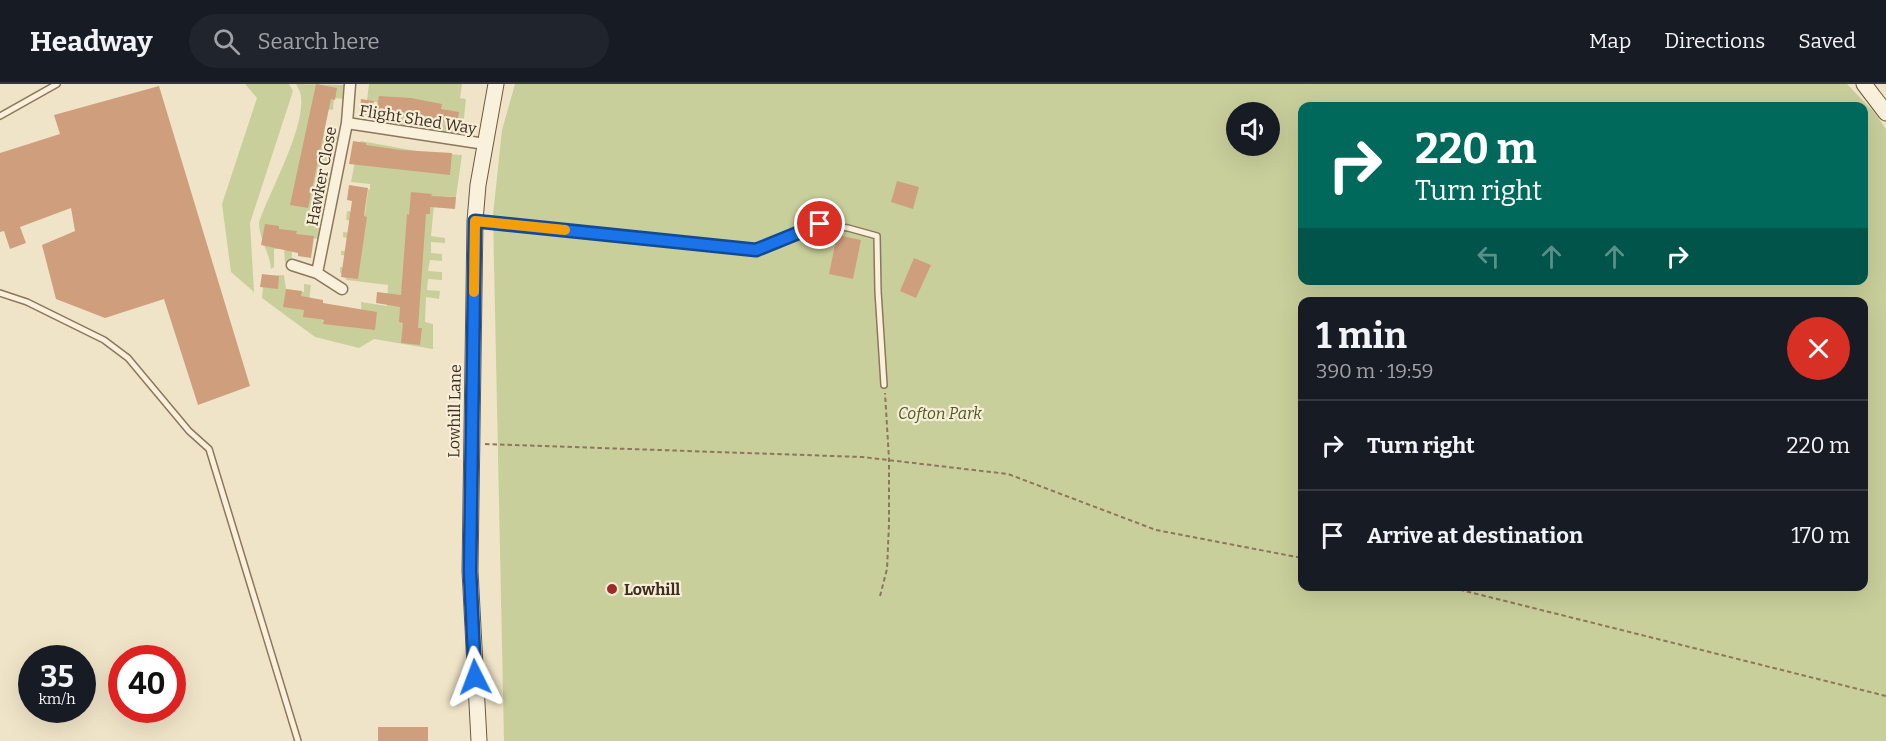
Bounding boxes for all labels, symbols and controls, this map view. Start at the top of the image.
search box [189,14,609,68]
text: Headway [30,25,153,58]
icon: search [210,25,243,58]
text: Search here [258,28,380,55]
text: Map [1589,28,1631,54]
text: Directions [1664,28,1765,54]
text: Saved [1798,28,1856,54]
street label: Flight Shed Way [358,101,479,138]
map controls [1226,102,1280,156]
button: sound [1226,102,1280,156]
text: 220 m [1415,124,1537,174]
street label: Hawker Close [303,125,340,228]
icon: right [1316,126,1394,204]
text: Turn right [1415,175,1542,207]
pin [794,198,845,249]
icon: arrive [803,207,836,240]
icon: left [1472,240,1505,273]
icon: ahead [1535,240,1568,273]
icon: ahead [1598,240,1631,273]
icon: right [1661,240,1694,273]
text: 1 min [1316,314,1407,358]
button: close [1787,317,1850,380]
text: 390 m · 19:59 [1316,359,1434,383]
street label: Lowhill Lane [444,364,465,458]
park label: Cofton Park [898,404,982,423]
icon: right [1316,429,1349,462]
text: Turn right [1367,432,1475,459]
text: 220 m [1787,432,1850,459]
icon: arrive [1316,519,1349,552]
text: Arrive at destination [1367,522,1583,549]
text: 170 m [1791,522,1850,549]
place label: Lowhill [624,580,680,599]
marker: Lowhill [605,582,619,596]
speed limit sign: 40 [108,645,186,723]
position arrow [443,645,507,709]
text: 35 [40,659,74,695]
text: km/h [38,690,76,708]

